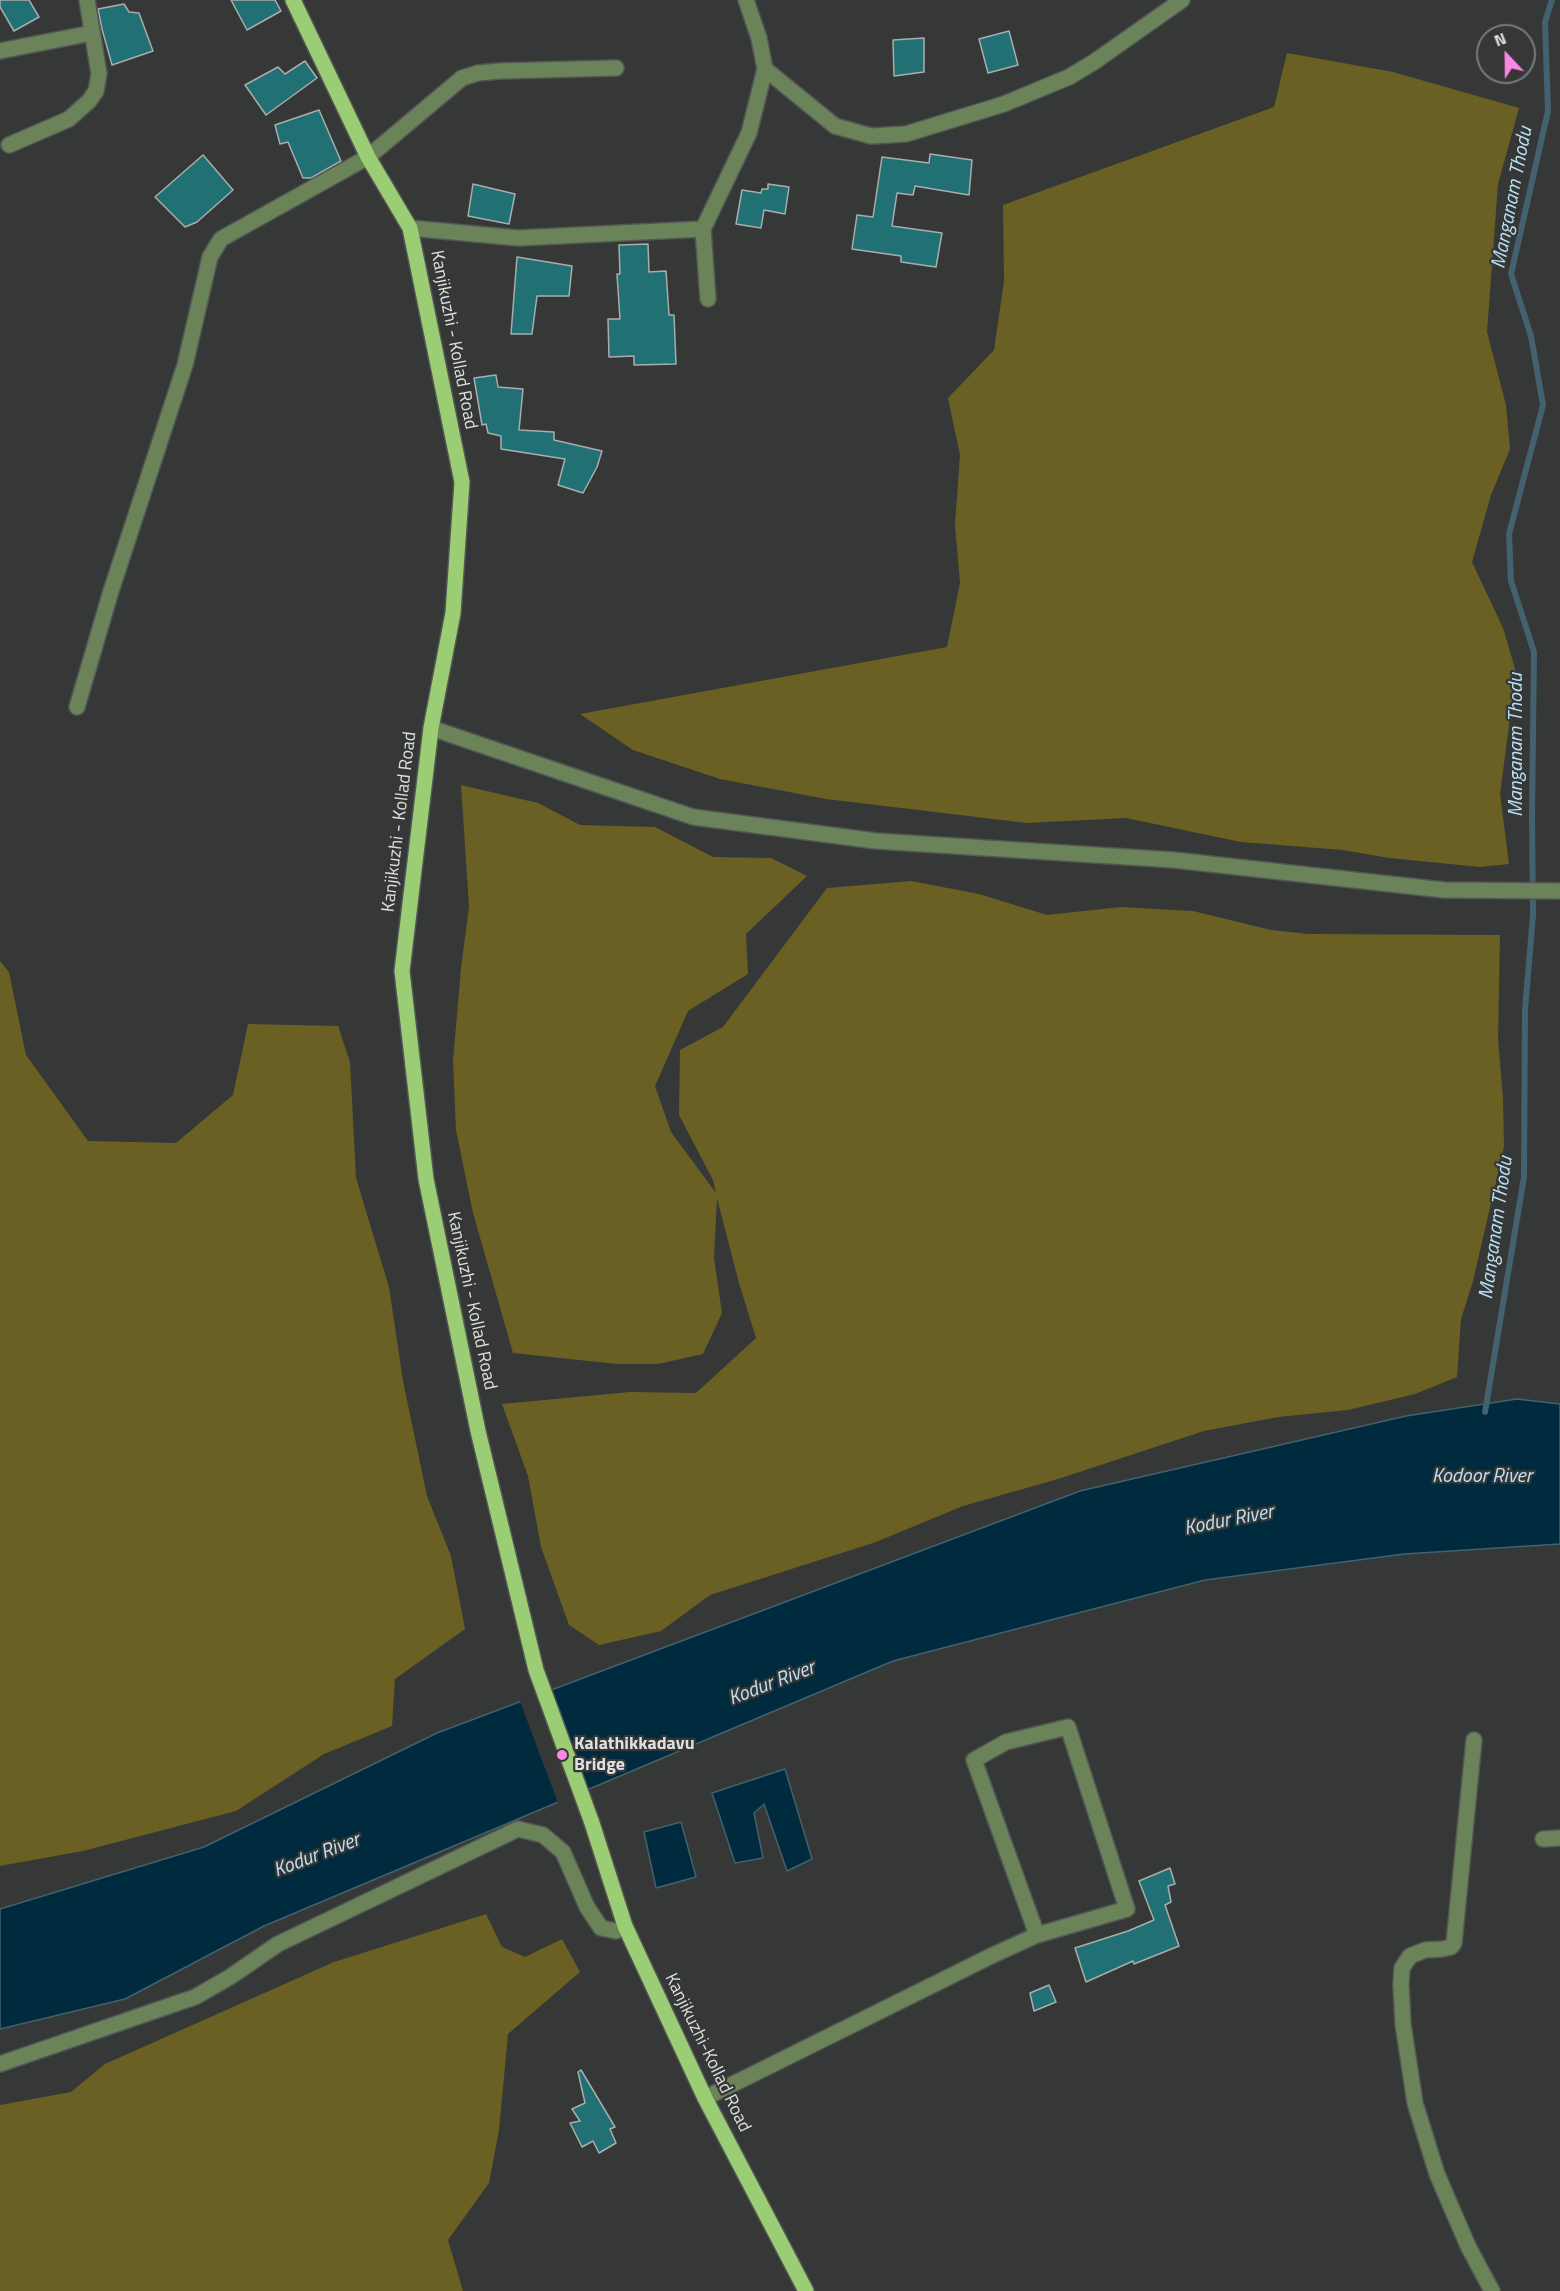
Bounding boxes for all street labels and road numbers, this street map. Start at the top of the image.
street label: Kanjikuzhi - Kollad Road [425,249,481,431]
street label: Kanjikuzhi - Kollad Road [378,730,422,914]
street label: Kanjikuzhi - Kollad Road [442,1210,500,1392]
street label: Kanjikuzhi-Kollad Road [659,1970,755,2136]

